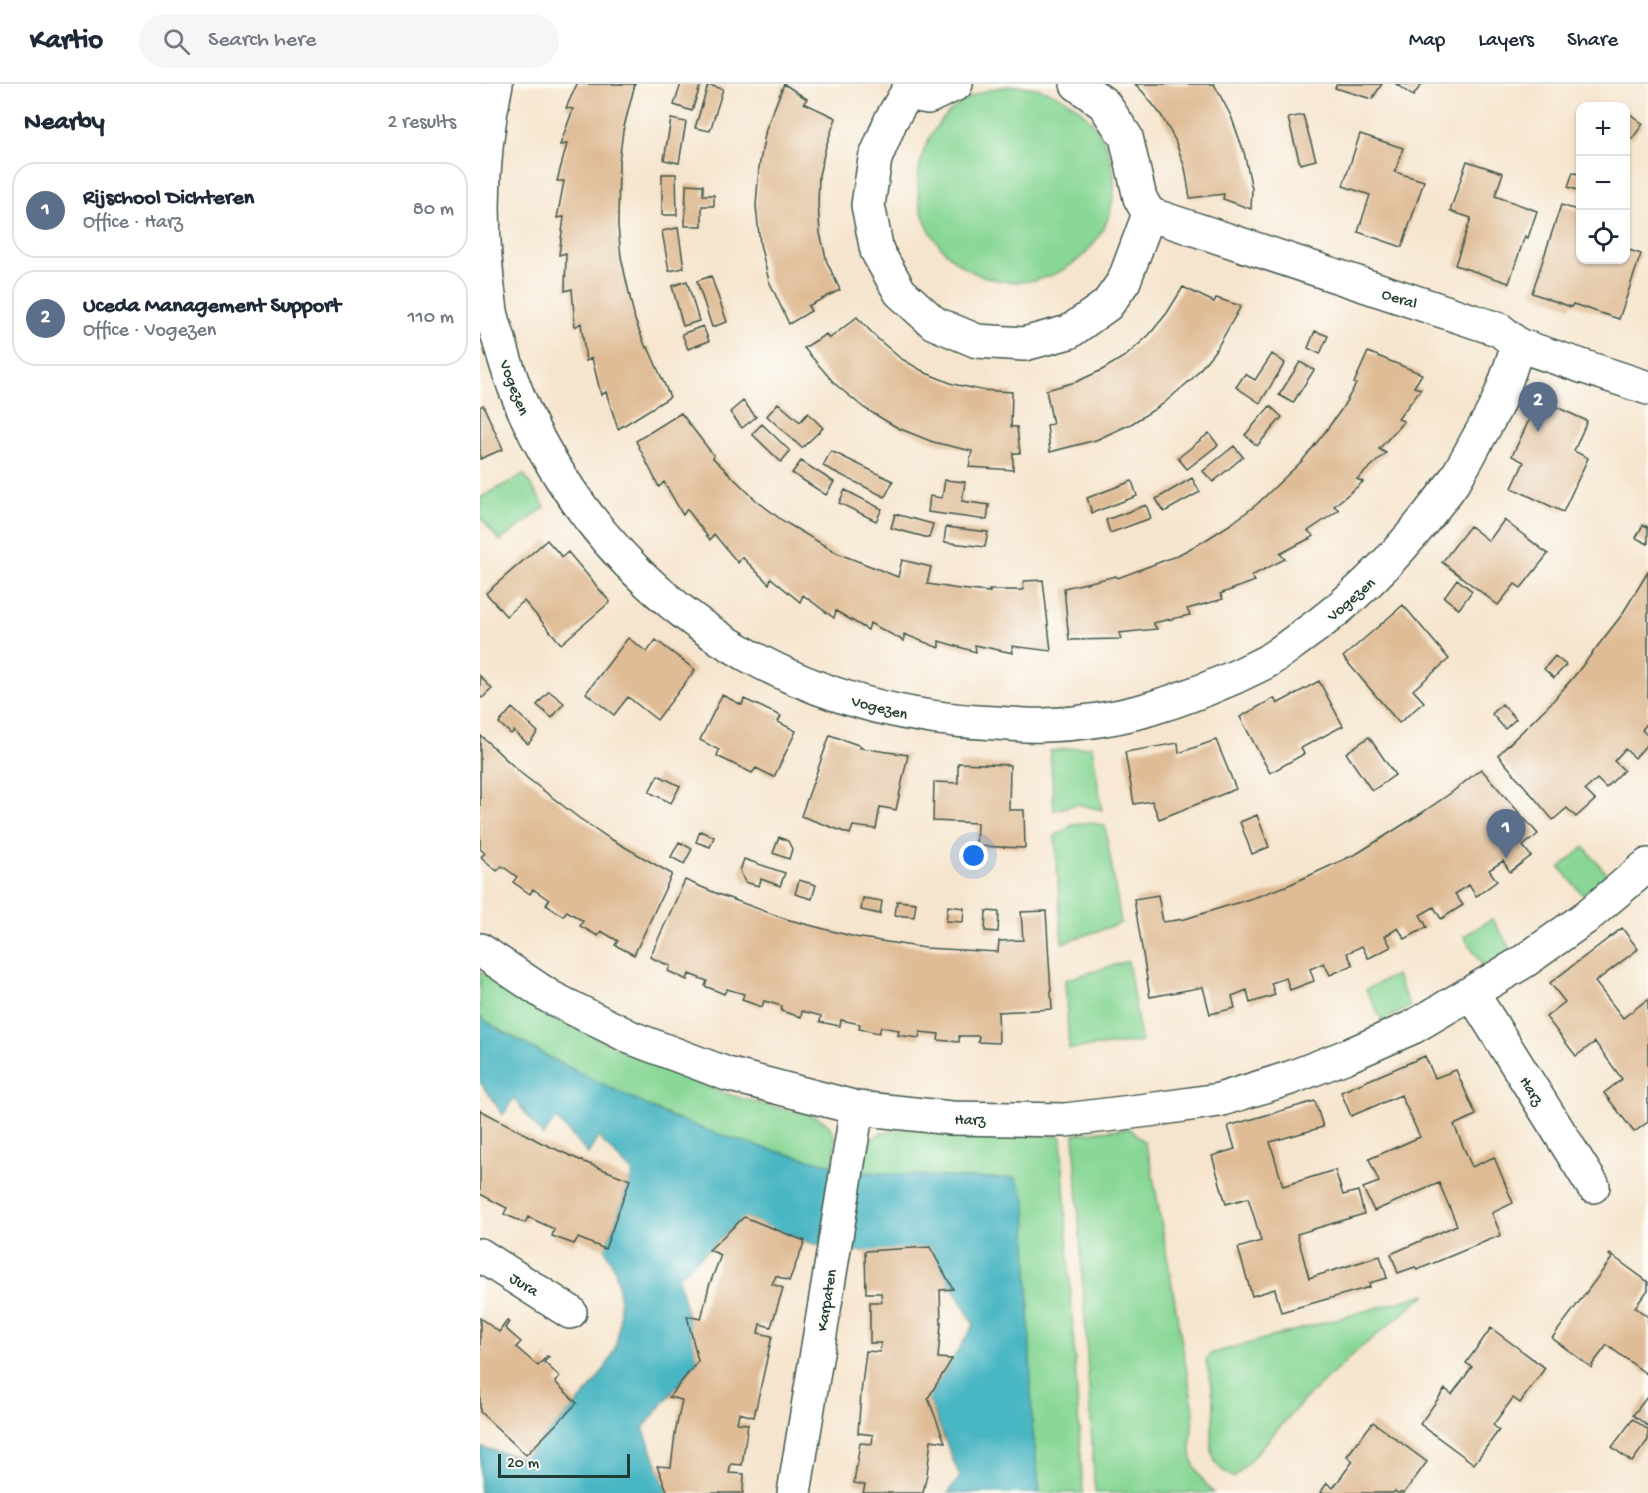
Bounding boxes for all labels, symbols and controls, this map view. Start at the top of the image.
search box [139,14,559,68]
text: Kartio [30,25,103,58]
icon: search [160,25,193,58]
text: Search here [208,28,316,54]
text: Map [1409,29,1445,54]
text: Layers [1478,29,1534,54]
text: Share [1567,29,1618,54]
map controls [1576,102,1630,264]
button: + [1576,102,1630,156]
text: Nearby [24,108,105,139]
text: 2 results [387,112,456,135]
button: − [1576,156,1630,210]
text: Rijschool Dichteren [83,186,254,212]
text: 1 [41,199,50,222]
text: 80 m [413,199,454,222]
button: locate [1576,210,1630,264]
text: Office · Harz [83,212,183,235]
street label: Oeral [1379,286,1419,315]
text: Uceda Management Support [83,294,341,320]
text: 2 [41,307,50,330]
text: 110 m [408,307,454,330]
text: Office · Vogezen [83,320,216,343]
street label: Vogezen [493,357,532,419]
pin: 2 [1518,382,1558,432]
street label: Vogezen [1324,574,1381,627]
street label: Vogezen [848,693,910,726]
pin: 1 [1486,810,1526,859]
your location [959,841,988,870]
street label: Harz [1514,1074,1547,1111]
street label: Harz [954,1112,986,1131]
street label: Karpaten [814,1268,843,1333]
street label: Jura [505,1270,542,1303]
scale bar [498,1451,630,1478]
text: 20 m [507,1455,539,1474]

